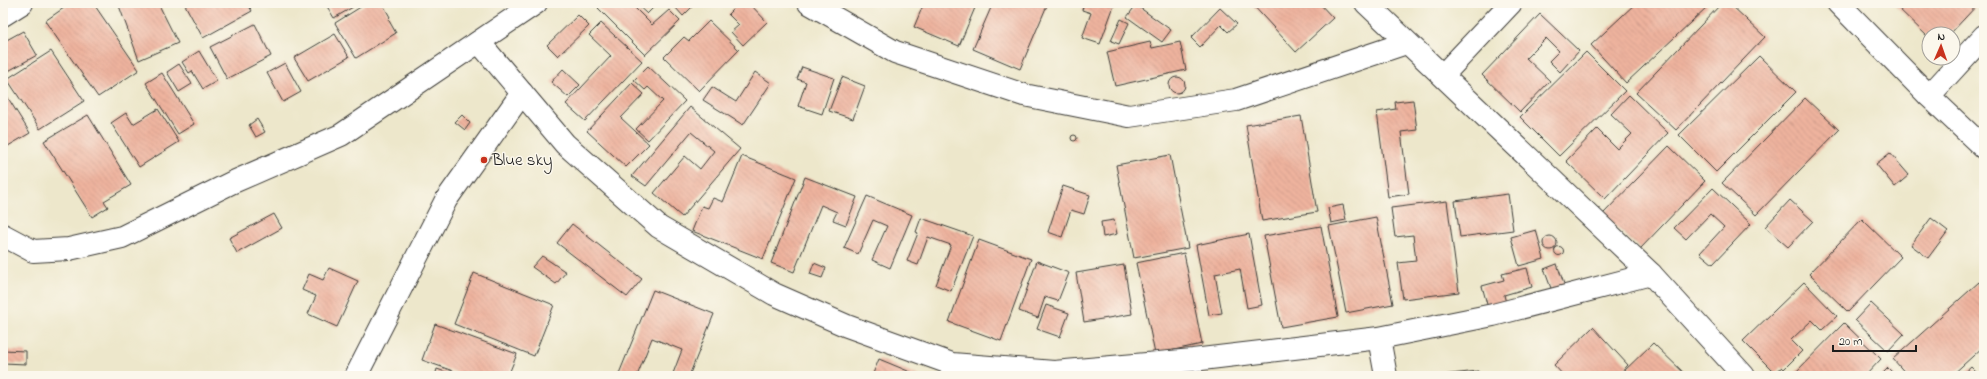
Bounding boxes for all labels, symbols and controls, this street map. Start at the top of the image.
north arrow [1921,26,1961,66]
text: N [1937,29,1945,45]
place label: Blue sky [491,148,552,174]
marker: Blue sky [479,155,489,165]
scale bar [1833,327,1916,353]
text: 20 m [1839,333,1862,351]

